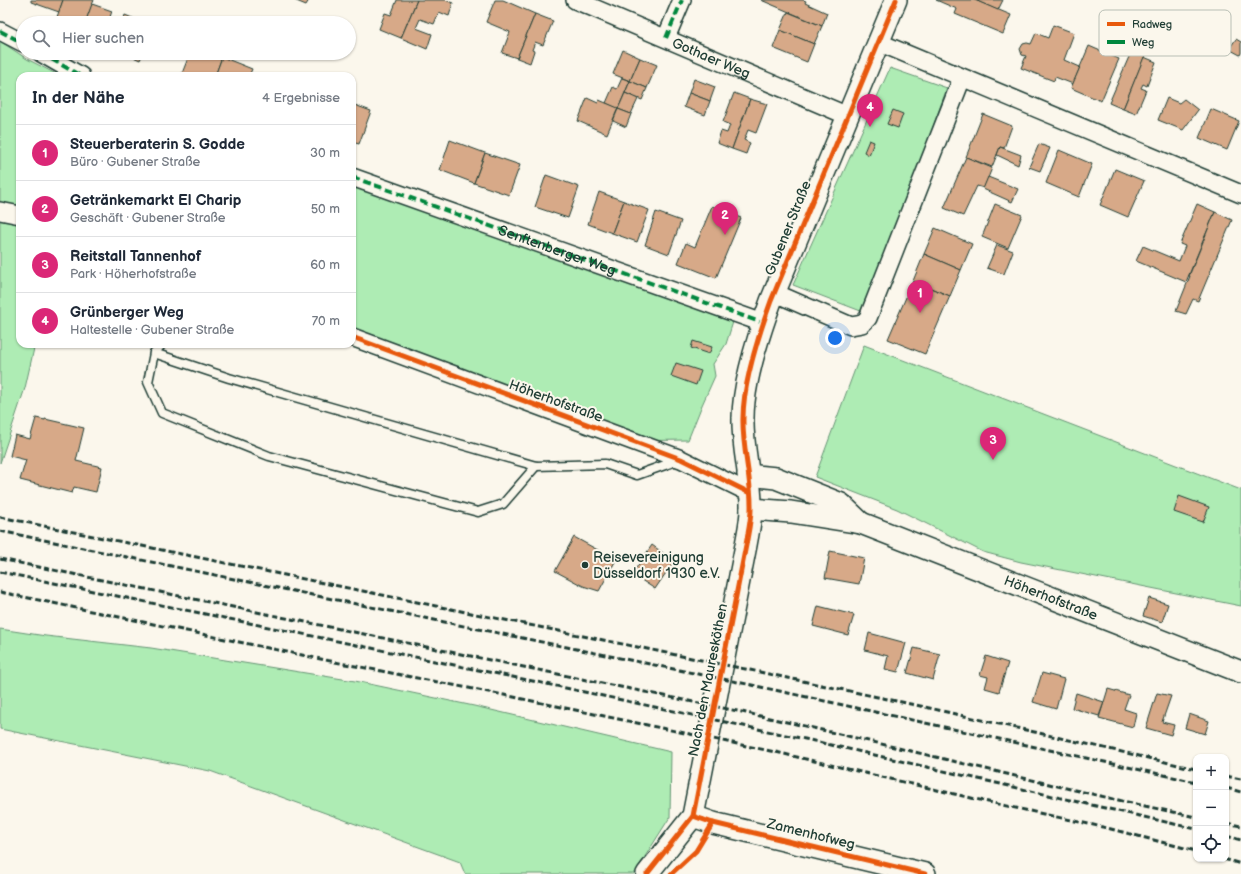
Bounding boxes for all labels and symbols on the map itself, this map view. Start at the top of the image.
legend [1099,10,1231,56]
text: Radweg [1132,18,1172,31]
street label: Gothaer Weg [670,34,753,82]
text: Weg [1132,36,1154,49]
pin: 4 [857,94,883,127]
street label: Gubener Straße [761,178,815,278]
pin: 2 [712,202,738,235]
street label: Senftenberger Weg [496,221,618,279]
pin: 1 [907,280,933,313]
your location [825,328,845,348]
street label: Höherhofstraße [507,376,605,426]
pin: 3 [980,427,1006,460]
place label: Reisevereinigung Düsseldorf 1930 e.V. [593,549,720,582]
marker: Reisevereinigung Düsseldorf 1930 e.V. [580,560,590,570]
street label: Höherhofstraße [1002,572,1100,623]
street label: Nach den Mauresköthen [685,602,731,758]
street label: Zamenhofweg [764,815,857,853]

